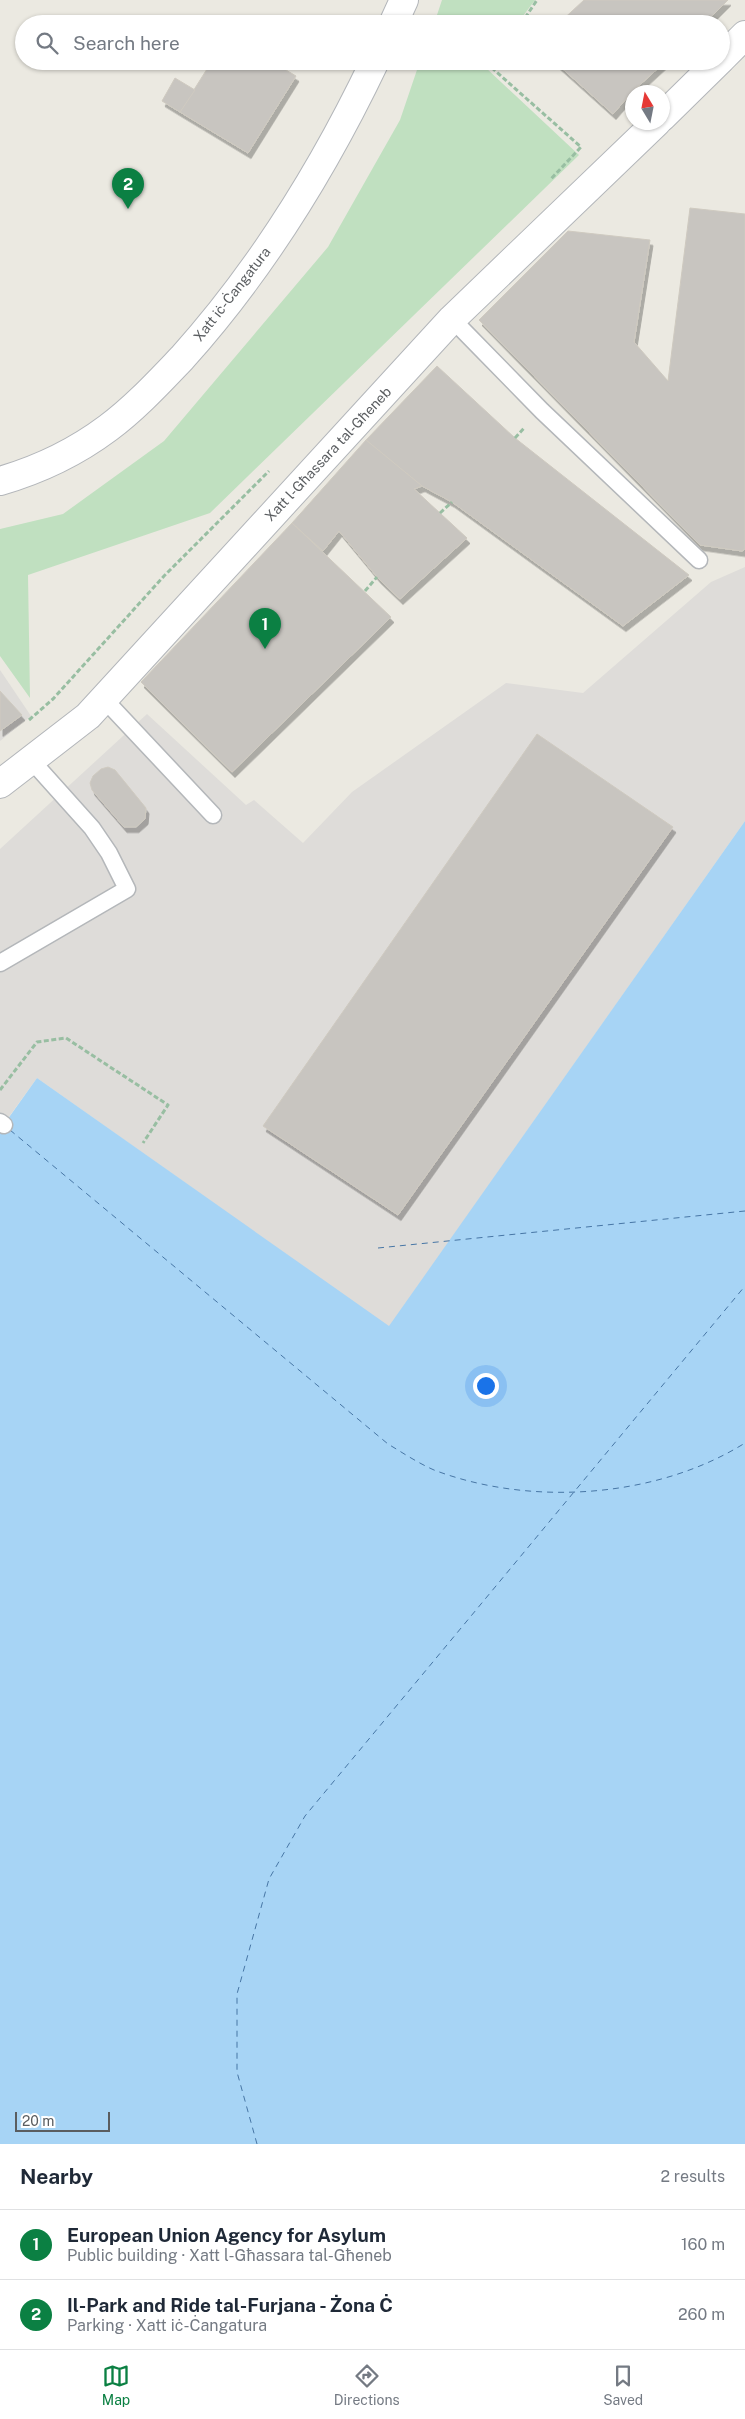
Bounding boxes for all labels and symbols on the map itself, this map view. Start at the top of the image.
north arrow [625,85,670,130]
pin: 2 [112,168,144,209]
street label: Xatt iċ-Ċangatura [189,243,274,344]
street label: Xatt l-Għassara tal-Għeneb [262,384,394,524]
pin: 1 [249,608,281,649]
your location [473,1373,499,1399]
scale bar [15,2109,110,2132]

